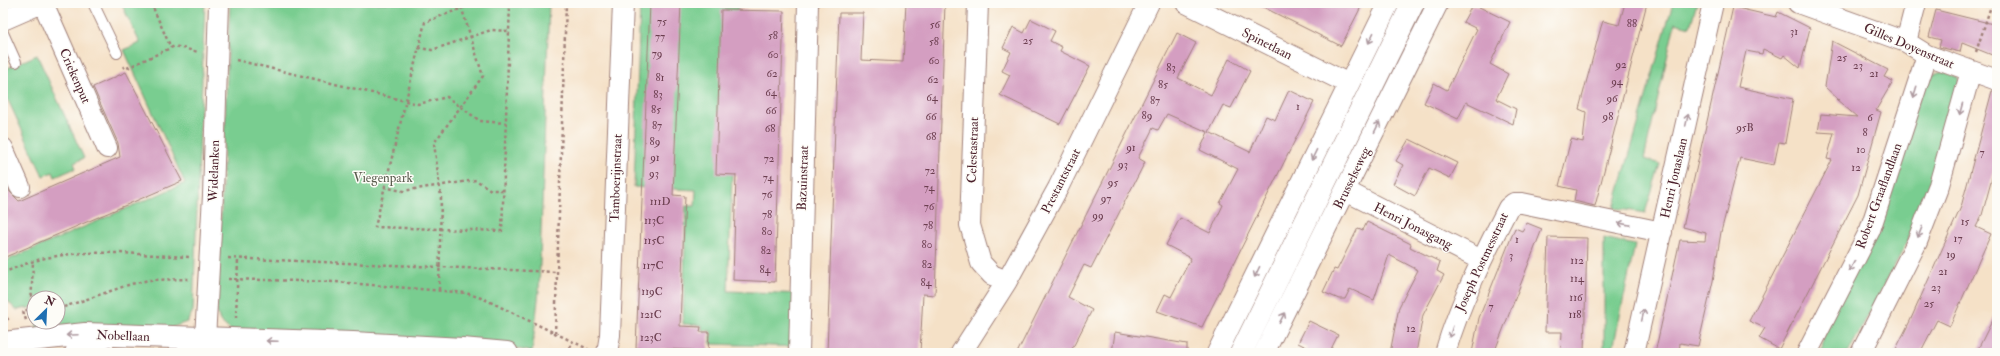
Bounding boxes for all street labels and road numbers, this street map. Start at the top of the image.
street label: Gilles Doyenstraat [1861,20,1957,73]
street label: Spinetlaan [1239,25,1295,64]
street label: Criekenput [55,46,94,106]
street label: Celestastraat [964,117,982,183]
street label: Tamboerijnstraat [606,134,626,222]
street label: Henri Jonaslaan [1657,136,1691,220]
street label: Widelanken [205,139,223,203]
street label: Robert Graaflandlaan [1852,141,1906,251]
street label: Brusselseweg [1330,144,1374,212]
street label: Bazuinstraat [794,145,812,211]
street label: Prestantstraat [1038,146,1084,216]
street label: Henri Jonasgang [1371,199,1456,253]
street label: Joseph Postmesstraat [1452,210,1513,316]
street label: Nobellaan [96,327,150,345]

